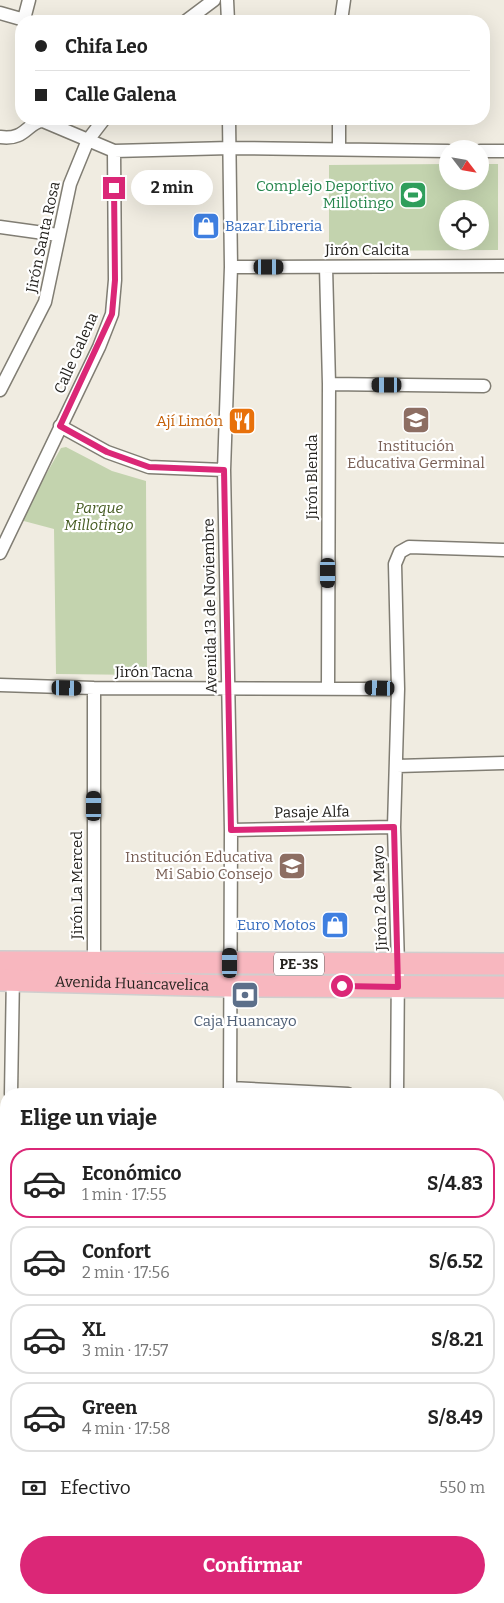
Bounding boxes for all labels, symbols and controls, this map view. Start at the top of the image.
text: Chifa Leo [65,35,148,58]
text: Calle Galena [65,83,176,106]
north arrow [439,140,489,190]
map controls [439,140,489,250]
callout: 2 min [132,170,214,206]
route end [103,177,125,199]
place label: Complejo Deportivo Millotingo [256,177,394,212]
text: 2 min [151,178,193,197]
street label: Jirón Santa Rosa [22,180,64,295]
sports icon: Complejo Deportivo Millotingo [398,180,428,210]
button: locate [439,200,489,250]
shop icon: Bazar Libreria [191,211,221,241]
place label: Bazar Libreria [225,217,322,235]
street label: Jirón Calcita [324,241,409,259]
car [254,260,284,275]
street label: Calle Galena [50,310,102,396]
car [372,378,402,393]
school or university icon: Institución Educativa Germinal [401,405,431,435]
restaurant icon: Ají Limón [227,406,257,436]
place label: Ají Limón [156,412,223,430]
street label: Jirón Blenda [303,434,321,521]
place label: Institución Educativa Germinal [347,437,485,472]
park label: Parque Millotingo [64,499,134,534]
street label: Avenida 13 de Noviembre [199,518,221,694]
car [320,558,335,588]
street label: Jirón Tacna [114,663,193,681]
car [51,680,82,696]
car [364,680,395,696]
car [86,791,101,821]
street label: Pasaje Alfa [274,802,350,822]
street label: Jirón La Merced [68,831,86,940]
street label: Jirón 2 de Mayo [369,845,391,952]
place label: Institución Educativa Mi Sabio Consejo [125,848,273,883]
school or university icon: Institución Educativa Mi Sabio Consejo [277,851,307,881]
shop icon: Euro Motos [320,910,350,940]
place label: Euro Motos [237,916,316,934]
car [222,948,237,978]
road number: PE-3S [274,952,324,976]
street label: Avenida Huancavelica [55,972,209,994]
route start [331,975,353,997]
bank icon: Caja Huancayo [230,980,260,1010]
place label: Caja Huancayo [193,1012,297,1030]
text: Elige un viaje [20,1104,157,1131]
icon: car [22,1161,67,1206]
text: Económico [82,1162,182,1185]
text: S/4.83 [427,1172,483,1195]
text: 1 min · 17:55 [82,1185,166,1204]
icon: car [22,1239,67,1284]
text: Confort [82,1240,151,1263]
text: S/6.52 [429,1250,483,1273]
text: 2 min · 17:56 [82,1263,170,1282]
icon: car [22,1317,67,1362]
text: XL [82,1318,106,1341]
text: S/8.21 [431,1328,483,1351]
text: 3 min · 17:57 [82,1341,168,1360]
icon: car [22,1395,67,1440]
text: Green [82,1396,137,1419]
text: S/8.49 [428,1406,483,1429]
text: 4 min · 17:58 [82,1419,170,1438]
icon: cash [20,1474,48,1502]
text: Efectivo [60,1476,131,1499]
text: 550 m [439,1478,485,1497]
button: Confirmar [20,1536,485,1594]

